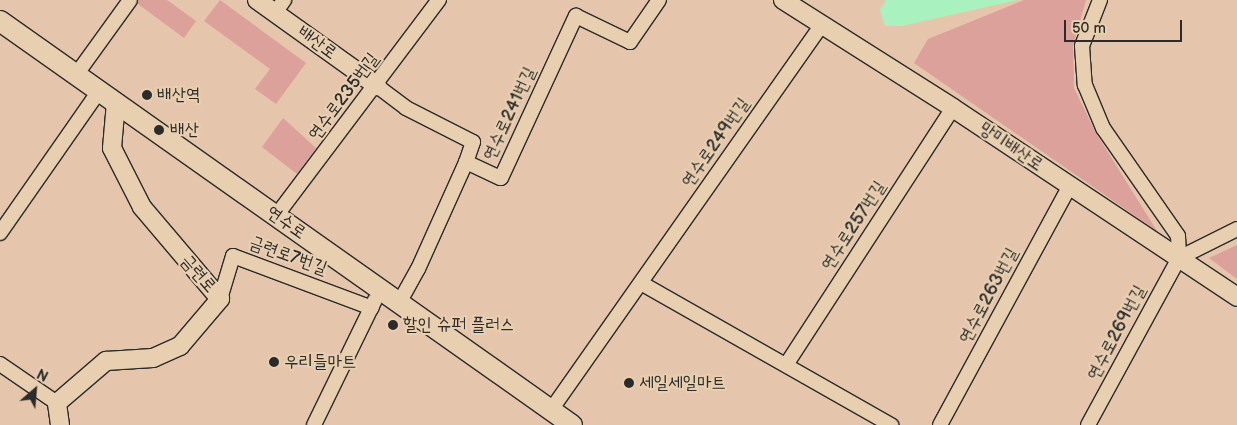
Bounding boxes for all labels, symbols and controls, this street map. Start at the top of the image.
scale bar [1067,10,1184,42]
text: 50 m [1072,19,1106,38]
street label: 배산로 [293,21,341,65]
street label: 연수로235번길 [304,49,384,145]
street label: 연수로241번길 [479,64,541,164]
place label: 배산역 [157,84,200,106]
marker: 배산역 [141,89,153,101]
street label: 연수로249번길 [677,94,755,192]
street label: 망미배산로 [975,118,1047,176]
place label: 배산 [170,119,199,141]
marker: 배산 [152,123,166,137]
street label: 연수로257번길 [817,177,891,275]
street label: 연수로 [262,202,310,244]
street label: 금련로7번길 [246,232,330,280]
street label: 연수로263번길 [955,245,1023,347]
street label: 금련로 [176,251,220,297]
street label: 연수로269번길 [1083,282,1151,384]
place label: 할인 슈퍼 플러스 [403,314,514,336]
marker: 할인 슈퍼 플러스 [387,319,399,331]
place label: 우리들마트 [284,351,356,373]
marker: 우리들마트 [268,356,280,368]
north arrow [10,365,60,415]
text: N [33,366,51,386]
place label: 세일세일마트 [639,372,726,394]
marker: 세일세일마트 [623,377,635,389]

